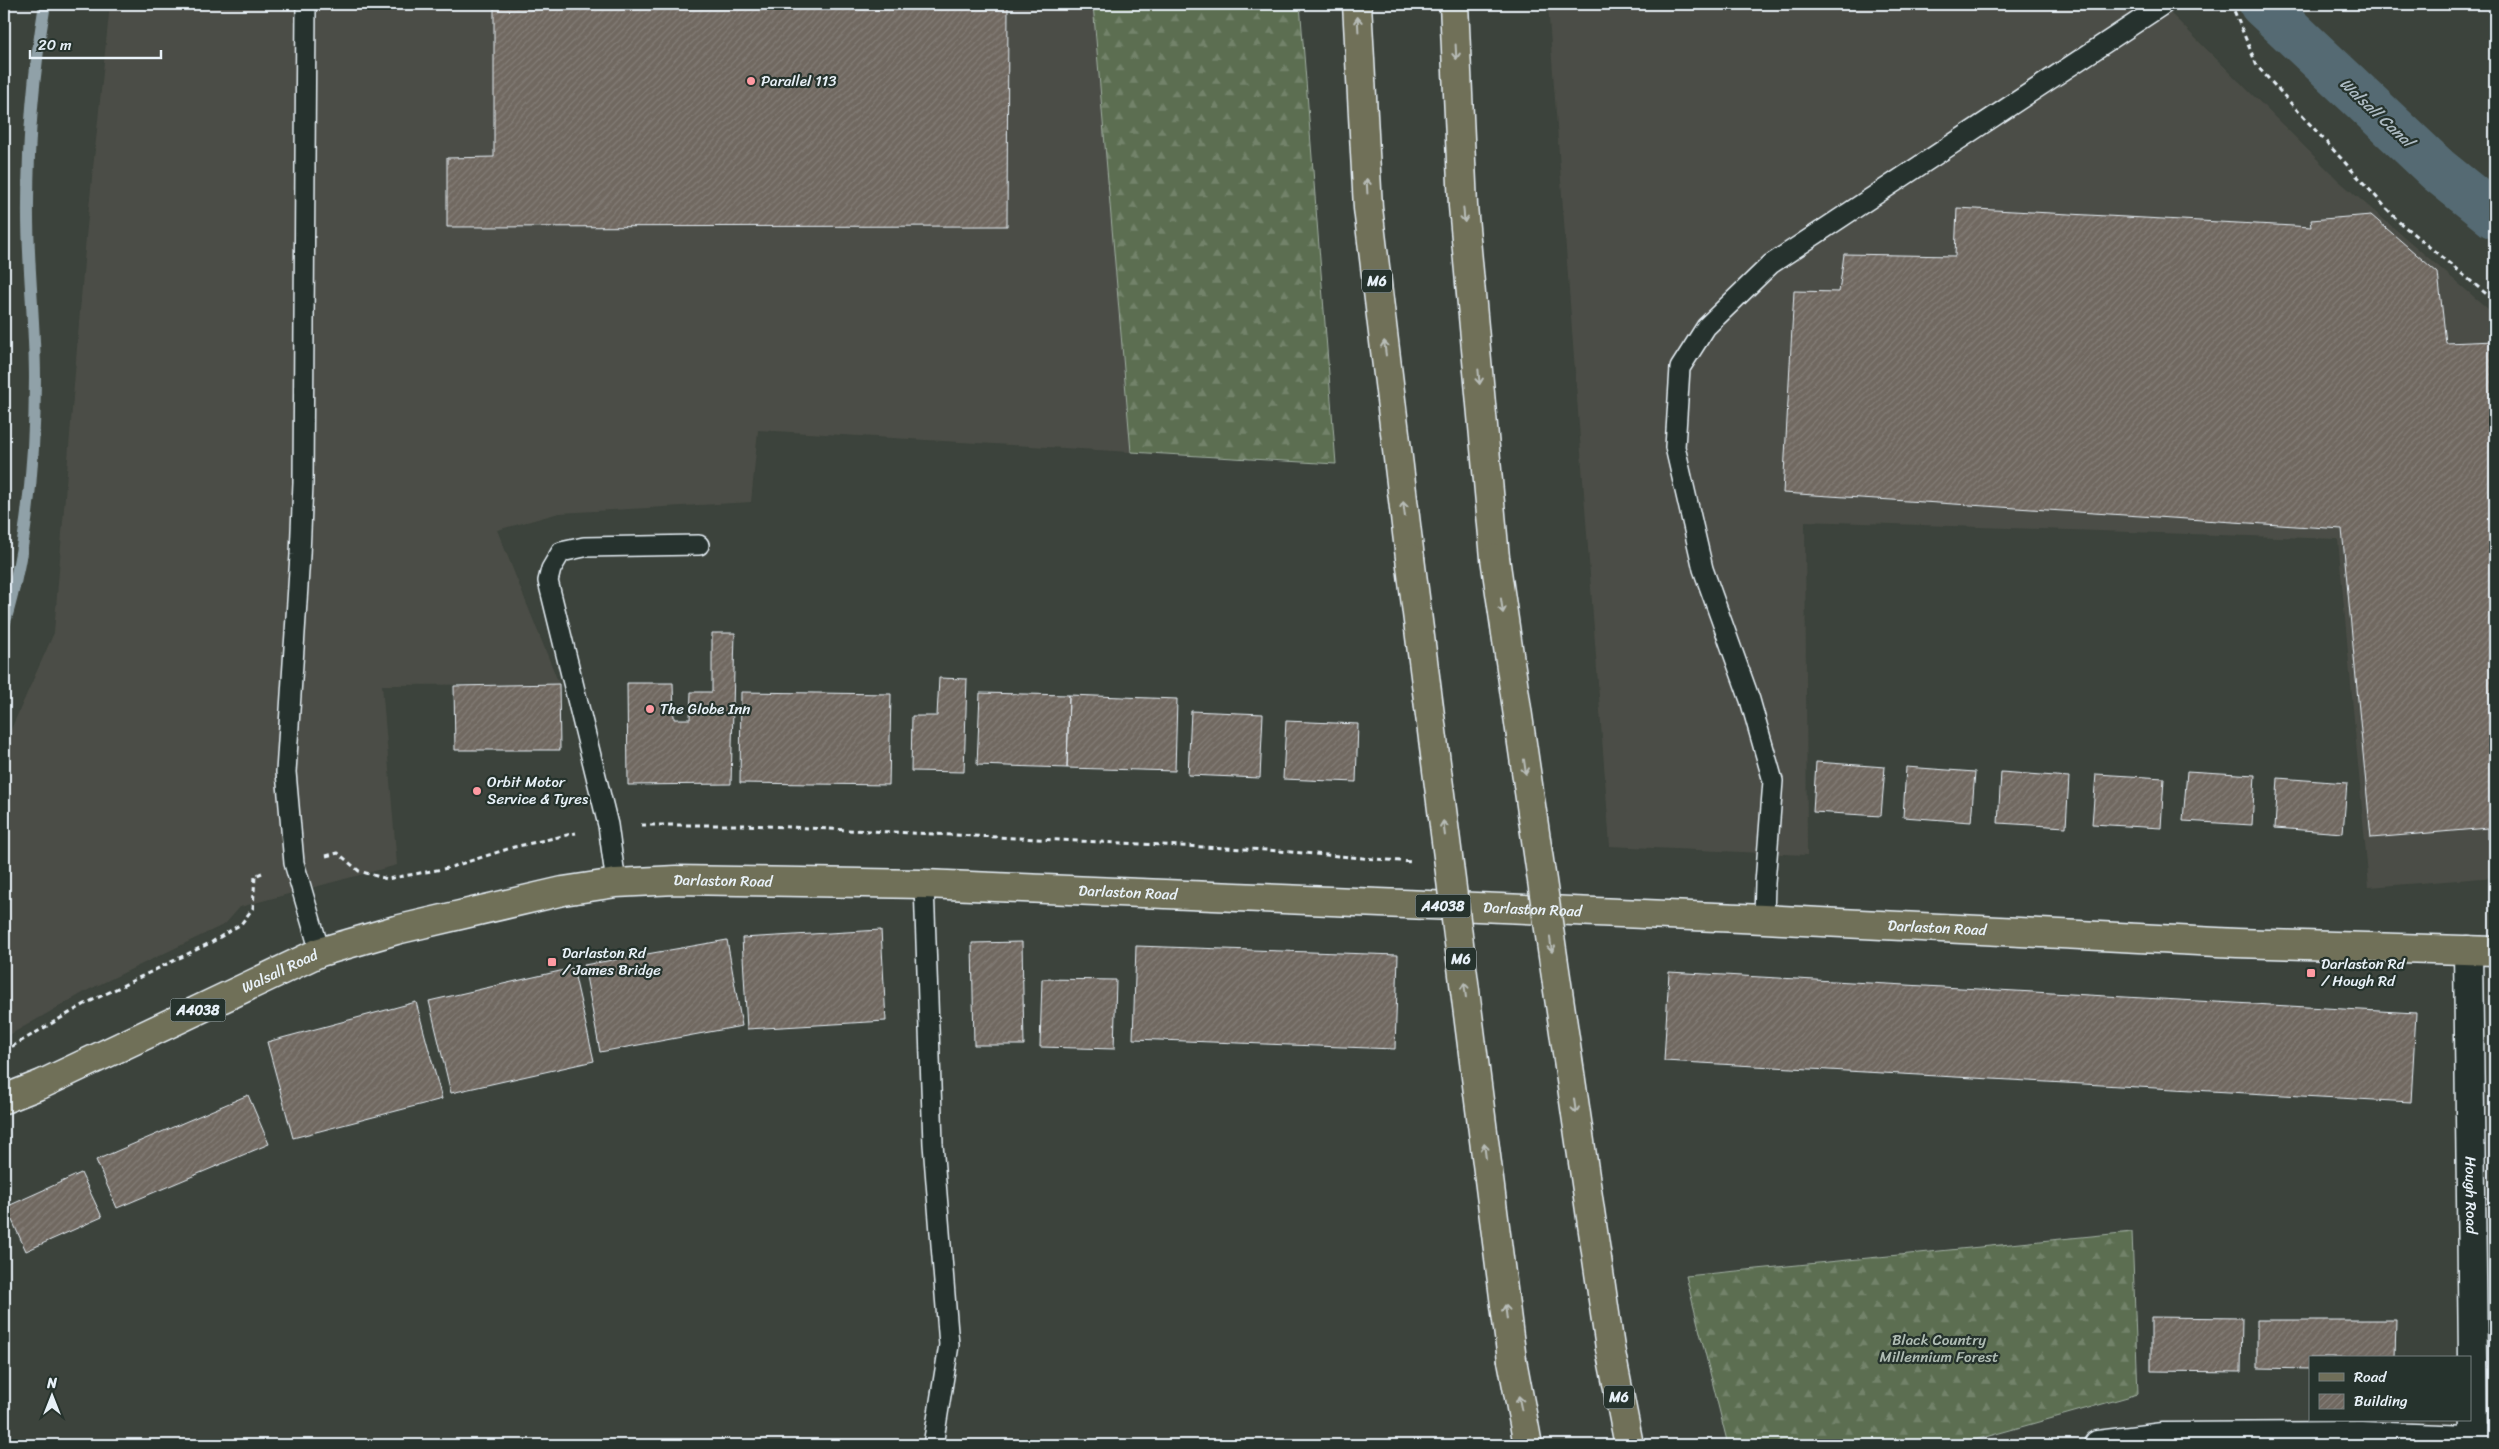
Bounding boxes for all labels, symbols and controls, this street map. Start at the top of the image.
one-way arrow [1353,16,1362,32]
scale bar [30,28,161,60]
text: 20 m [38,32,72,58]
one-way arrow [1452,44,1461,60]
place label: Parallel 113 [761,68,836,94]
water label: Walsall Canal [2333,70,2423,157]
marker: Parallel 113 [745,75,757,87]
one-way arrow [1363,179,1372,195]
one-way arrow [1459,206,1469,222]
road number: M6 [1362,270,1392,292]
one-way arrow [1380,340,1390,356]
one-way arrow [1474,368,1484,384]
one-way arrow [1399,502,1409,518]
one-way arrow [1497,598,1507,614]
place label: The Globe Inn [660,696,750,722]
marker: The Globe Inn [644,703,656,715]
one-way arrow [1521,758,1531,774]
place label: Orbit Motor Service & Tyres [487,769,589,812]
marker: Orbit Motor Service & Tyres [471,785,483,797]
one-way arrow [1439,821,1449,837]
street label: Darlaston Road [673,867,774,895]
street label: Darlaston Road [1078,877,1179,908]
road number: A4038 [1416,894,1470,918]
street label: Darlaston Road [1483,894,1584,924]
street label: Darlaston Road [1887,912,1988,943]
one-way arrow [1547,937,1557,953]
place label: Darlaston Rd / James Bridge [562,940,661,983]
street label: Walsall Road [237,941,323,1001]
road number: M6 [1446,948,1476,971]
place label: Darlaston Rd / Hough Rd [2321,951,2406,994]
marker: Darlaston Rd / James Bridge [546,956,558,968]
marker: Darlaston Rd / Hough Rd [2305,967,2317,979]
one-way arrow [1460,982,1470,998]
road number: A4038 [170,998,226,1022]
one-way arrow [1570,1097,1580,1113]
one-way arrow [1480,1143,1490,1159]
street label: Hough Road [2458,1156,2484,1235]
one-way arrow [1501,1304,1511,1320]
park label: Black Country Millennium Forest [1879,1327,1999,1370]
legend [2309,1356,2472,1422]
text: Road [2354,1364,2387,1390]
text: N [46,1371,57,1396]
north arrow [28,1372,78,1422]
road number: M6 [1604,1385,1634,1408]
text: Building [2354,1388,2408,1414]
one-way arrow [1515,1395,1525,1411]

